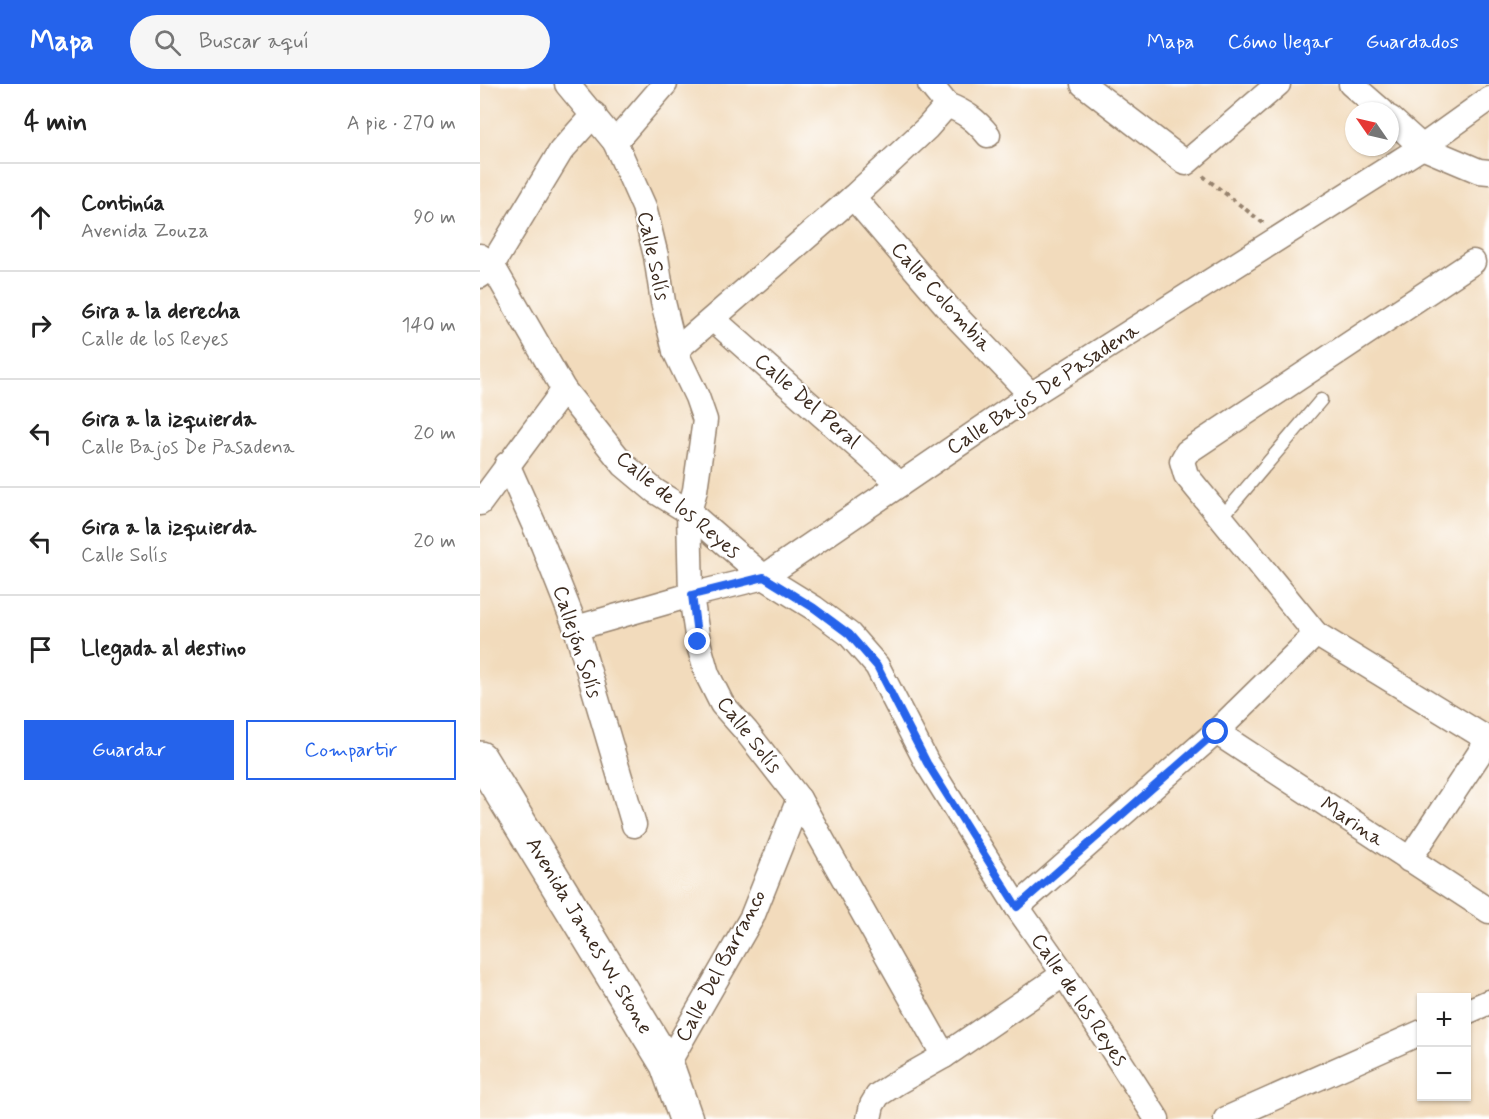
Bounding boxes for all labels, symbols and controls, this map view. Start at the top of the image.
search box [130,15,550,69]
text: Mapa [30,24,94,61]
icon: search [151,26,184,59]
text: Buscar aquí [199,28,309,56]
text: Mapa [1147,28,1195,56]
text: Cómo llegar [1228,28,1333,56]
text: Guardados [1366,28,1459,56]
north arrow [1345,102,1399,156]
text: 4 min [24,106,87,140]
text: A pie · 270 m [347,110,456,137]
text: Continúa [81,190,165,218]
icon: ahead [24,201,57,234]
text: 90 m [413,204,456,231]
street label: Calle Solís [630,209,676,303]
text: Avenida Zouza [81,218,209,245]
street label: Calle Colombia [884,236,998,358]
text: Gira a la derecha [81,298,241,326]
icon: right [24,309,57,342]
text: 140 m [402,312,456,339]
street label: Calle Bajos De Pasadena [941,316,1145,462]
text: Calle de los Reyes [81,326,228,353]
street label: Calle Del Peral [748,347,866,455]
text: Gira a la izquierda [81,406,256,434]
icon: left [24,417,57,450]
text: 20 m [413,420,456,447]
text: Calle Bajos De Pasadena [81,434,294,461]
street label: Calle de los Reyes [610,445,746,565]
text: Gira a la izquierda [81,514,256,542]
icon: left [24,525,57,558]
text: 20 m [413,528,456,555]
text: Calle Solís [81,542,167,569]
street label: Callejón Solís [546,582,608,702]
route end [684,628,710,654]
icon: arrive [24,633,57,666]
text: Llegada al destino [81,635,246,663]
street label: Calle Solís [710,691,788,779]
route start [1202,718,1228,744]
button: Guardar [24,720,234,780]
button: Compartir [246,720,456,780]
street label: Marina [1315,790,1390,854]
street label: Avenida James W. Stone [519,832,659,1040]
street label: Calle Del Barranco [669,885,773,1047]
street label: Calle de los Reyes [1024,928,1134,1072]
map controls [1417,993,1471,1101]
button: + [1417,993,1471,1047]
button: − [1417,1047,1471,1101]

